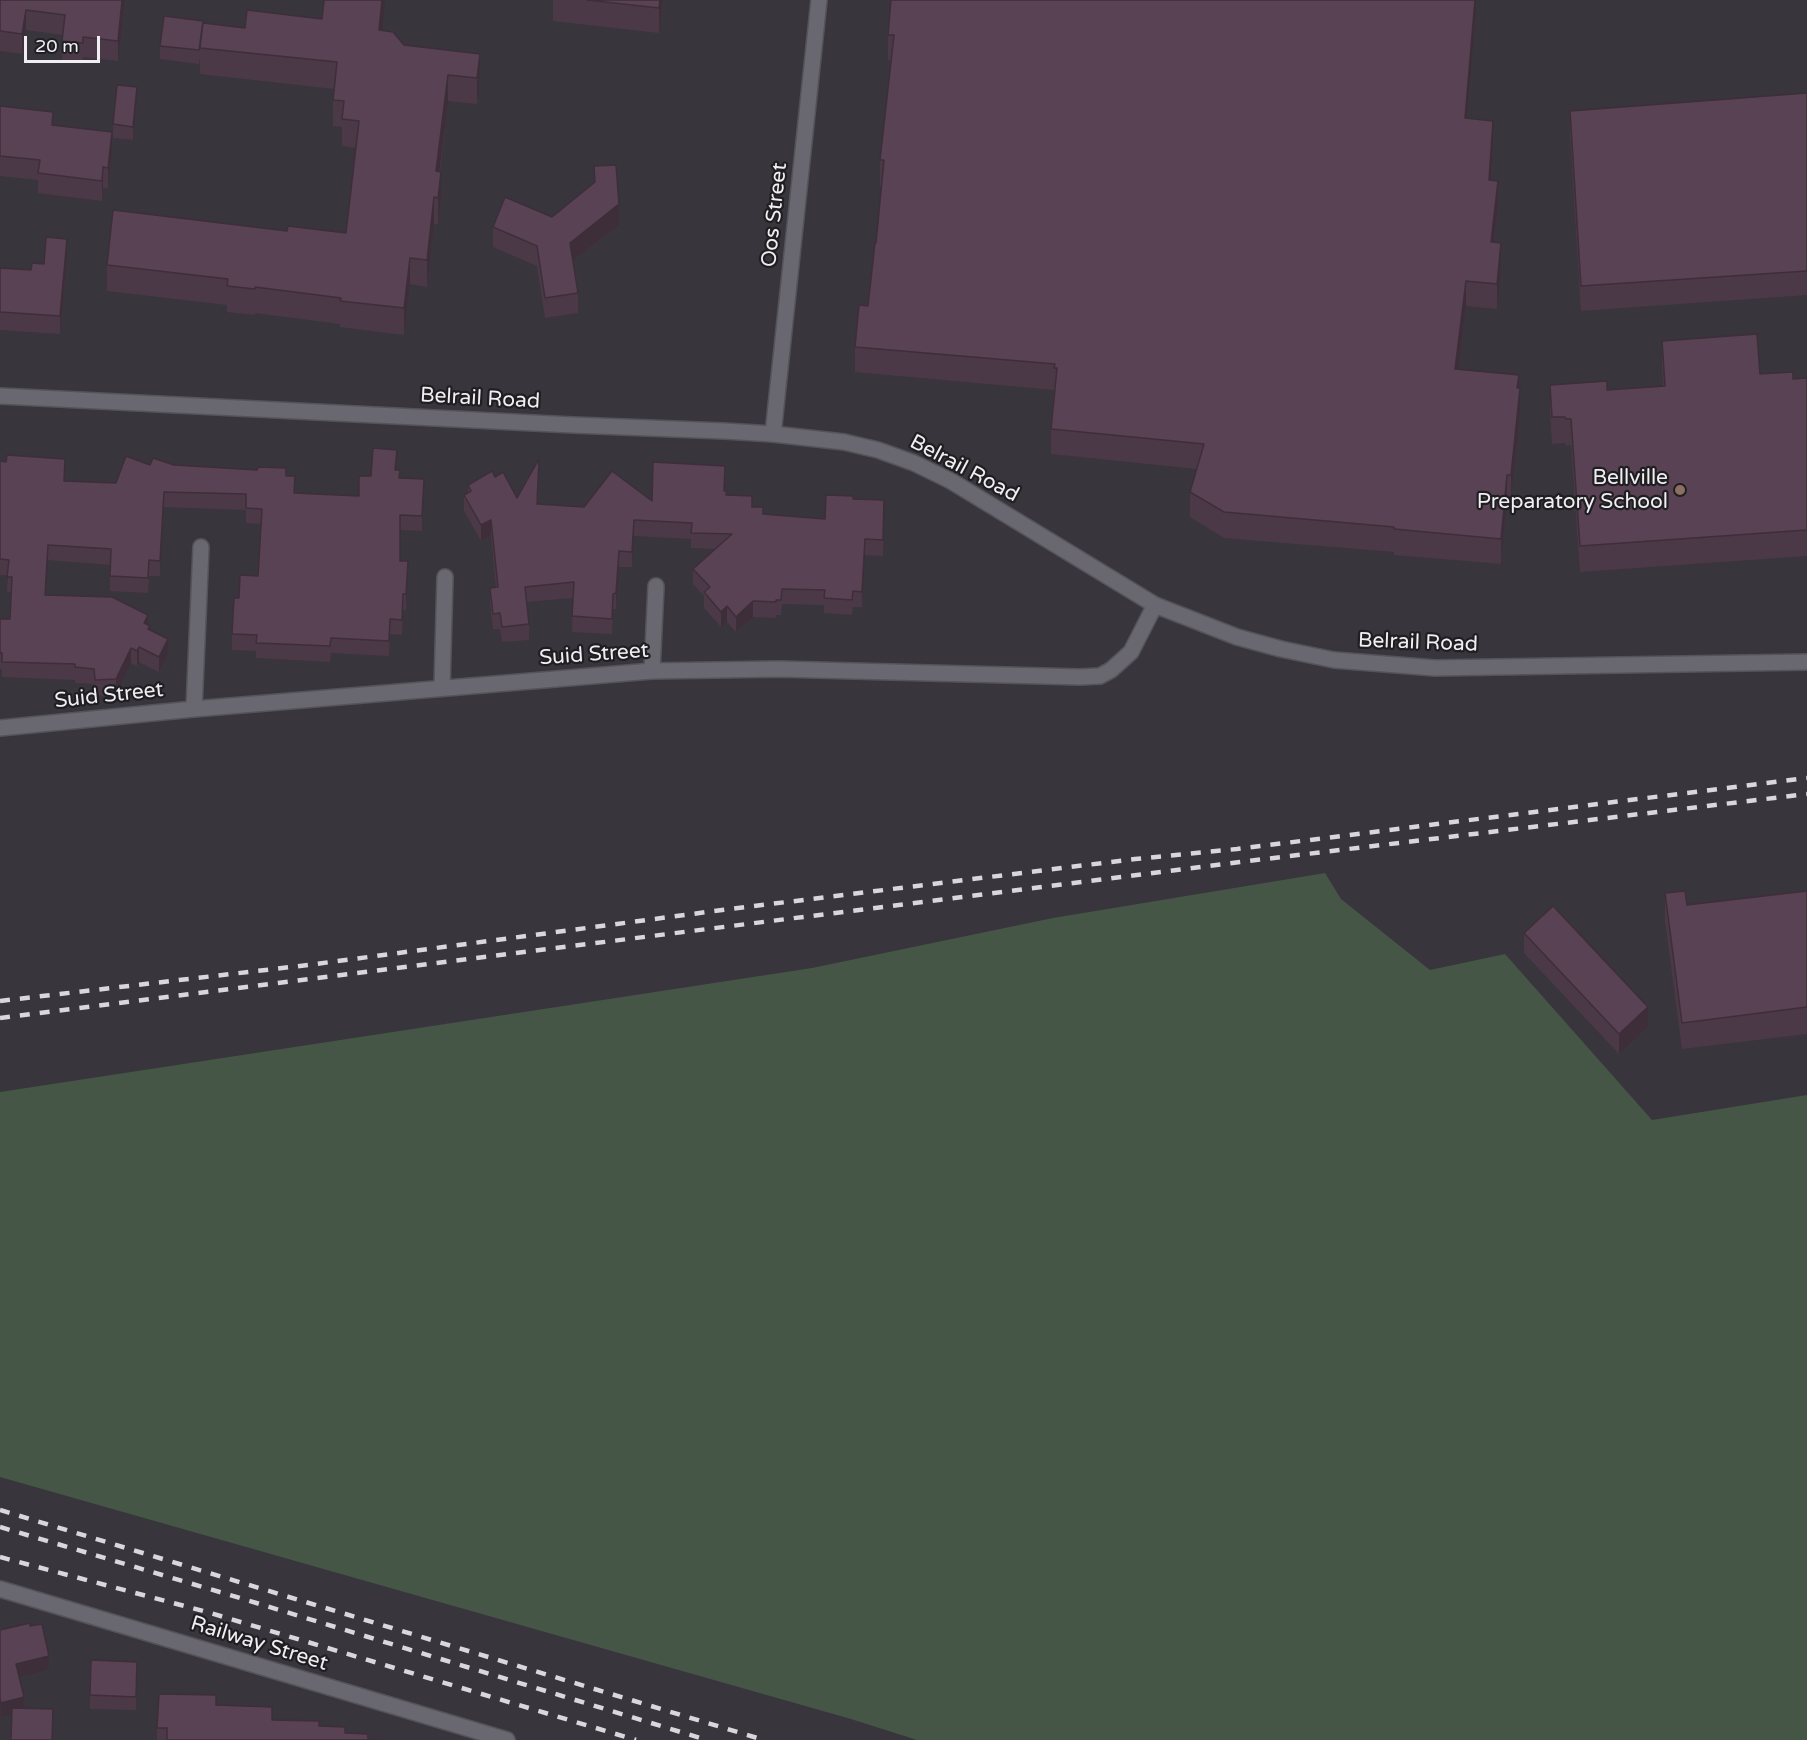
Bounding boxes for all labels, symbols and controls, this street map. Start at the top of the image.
scale bar [27,24,104,62]
text: 20 m [35,35,79,57]
street label: Oos Street [757,161,793,269]
street label: Belrail Road [419,383,541,415]
street label: Belrail Road [905,430,1023,508]
place label: Bellville Preparatory School [1477,465,1668,515]
marker: Bellville Preparatory School [1673,483,1687,497]
street label: Belrail Road [1358,628,1478,658]
street label: Suid Street [539,639,649,671]
street label: Suid Street [53,678,165,714]
street label: Railway Street [187,1611,331,1677]

